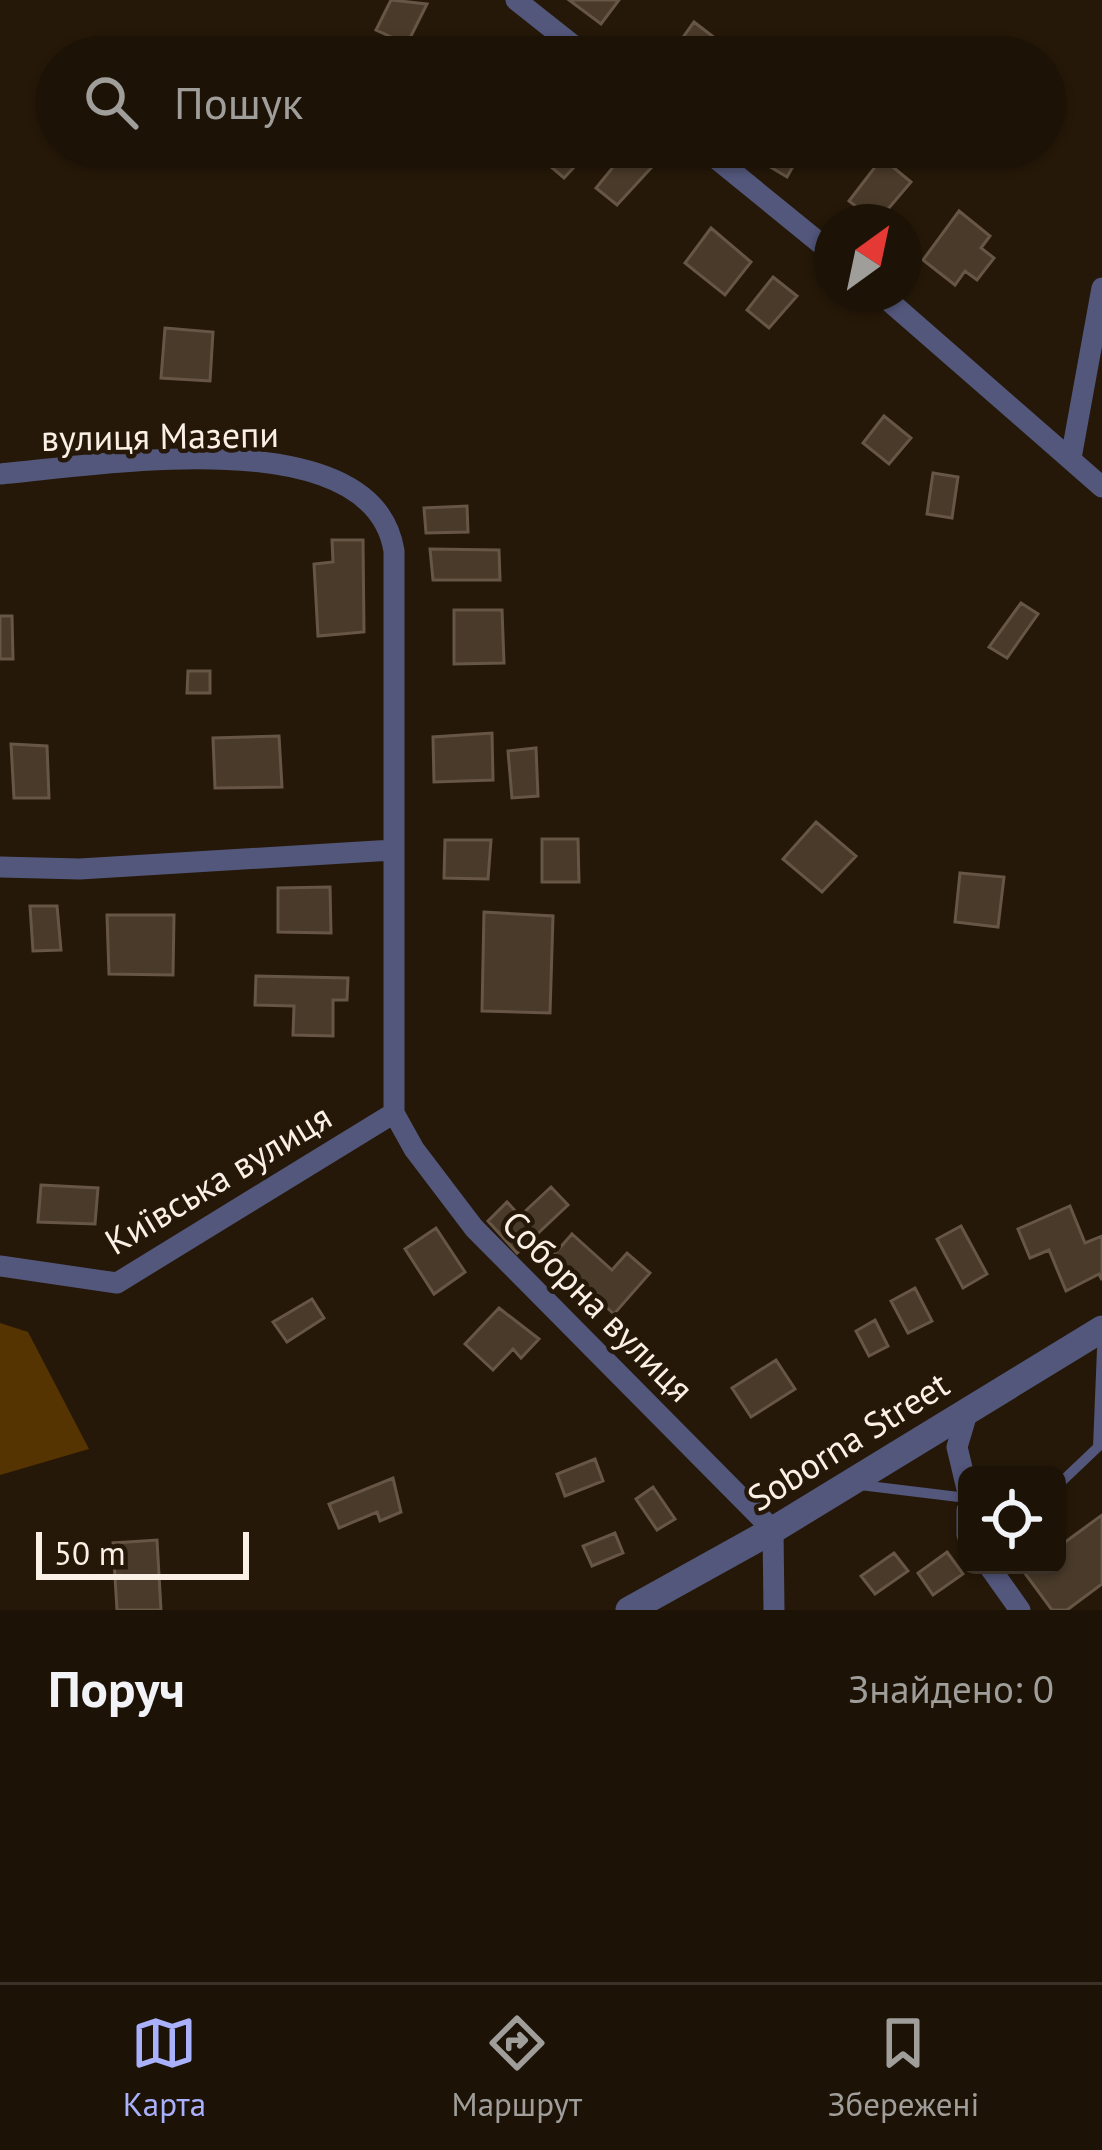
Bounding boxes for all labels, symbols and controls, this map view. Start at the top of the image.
search box [36,36,1066,168]
icon: search [78,69,144,135]
text: Пошук [174,73,303,131]
north arrow [814,204,922,312]
street label: вулиця Мазепи [41,410,279,461]
street label: Київська вулиця [96,1092,340,1265]
street label: Соборна вулиця [492,1200,704,1412]
street label: Soborna Street [738,1360,957,1521]
map controls [958,1466,1066,1574]
button: locate [958,1466,1066,1574]
scale bar [36,1526,249,1579]
text: 50 m [54,1531,126,1574]
text: Поруч [48,1655,185,1721]
text: Знайдено: 0 [848,1663,1054,1714]
tab: Карта [123,2010,206,2125]
tab: Маршрут [452,2010,582,2125]
tab: Збережені [828,2010,979,2125]

